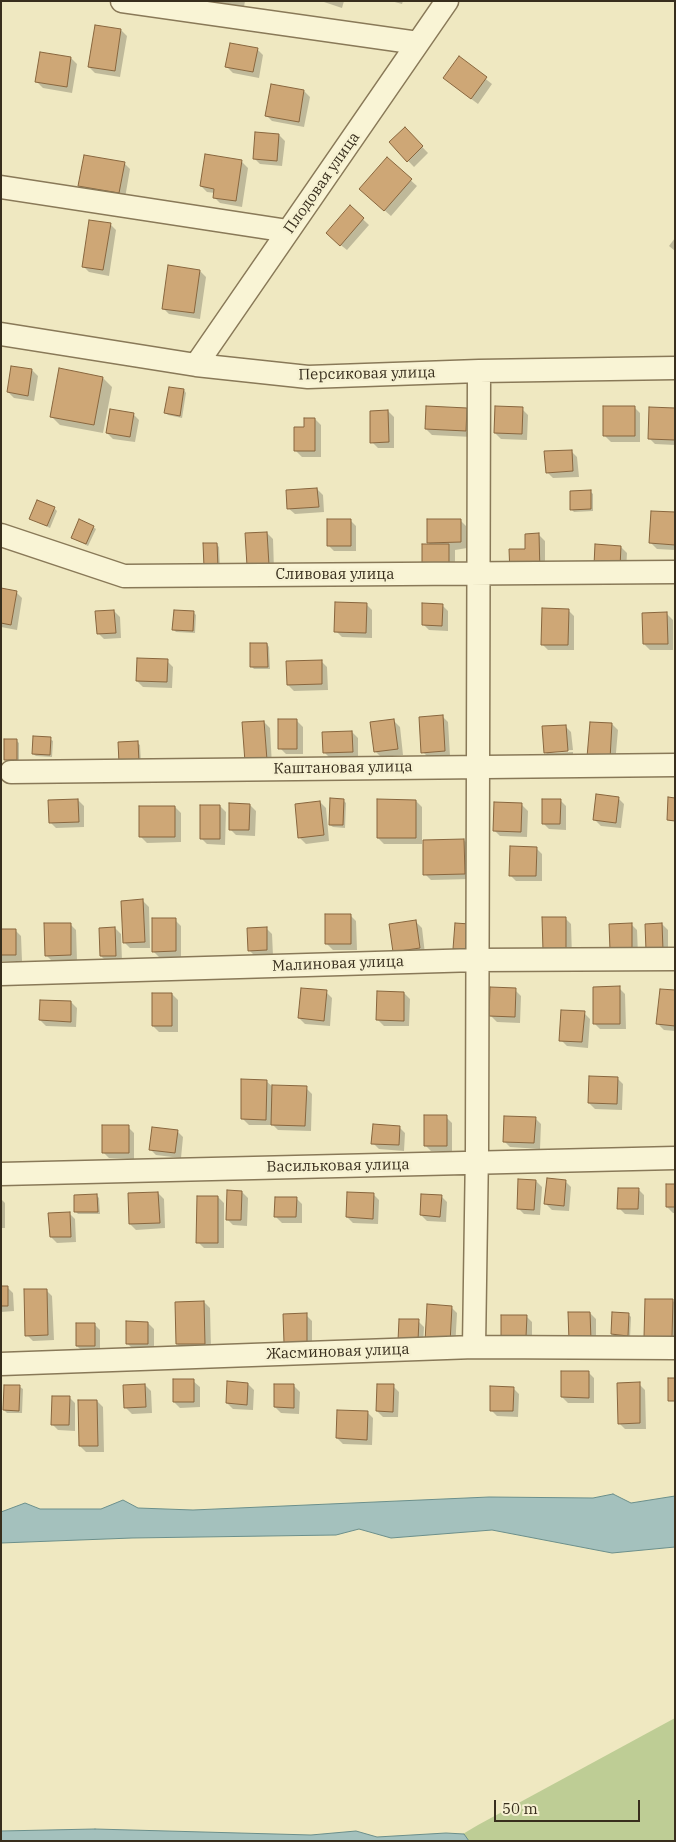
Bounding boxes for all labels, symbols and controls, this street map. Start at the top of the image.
street label: Плодовая улица [280,129,364,237]
street label: Персиковая улица [298,364,436,384]
street label: Сливовая улица [276,566,394,584]
street label: Каштановая улица [273,758,413,778]
street label: Малиновая улица [272,953,404,975]
street label: Васильковая улица [266,1156,410,1176]
street label: Жасминовая улица [266,1341,410,1363]
scale bar [496,1790,642,1822]
text: 50 m [502,1799,538,1818]

